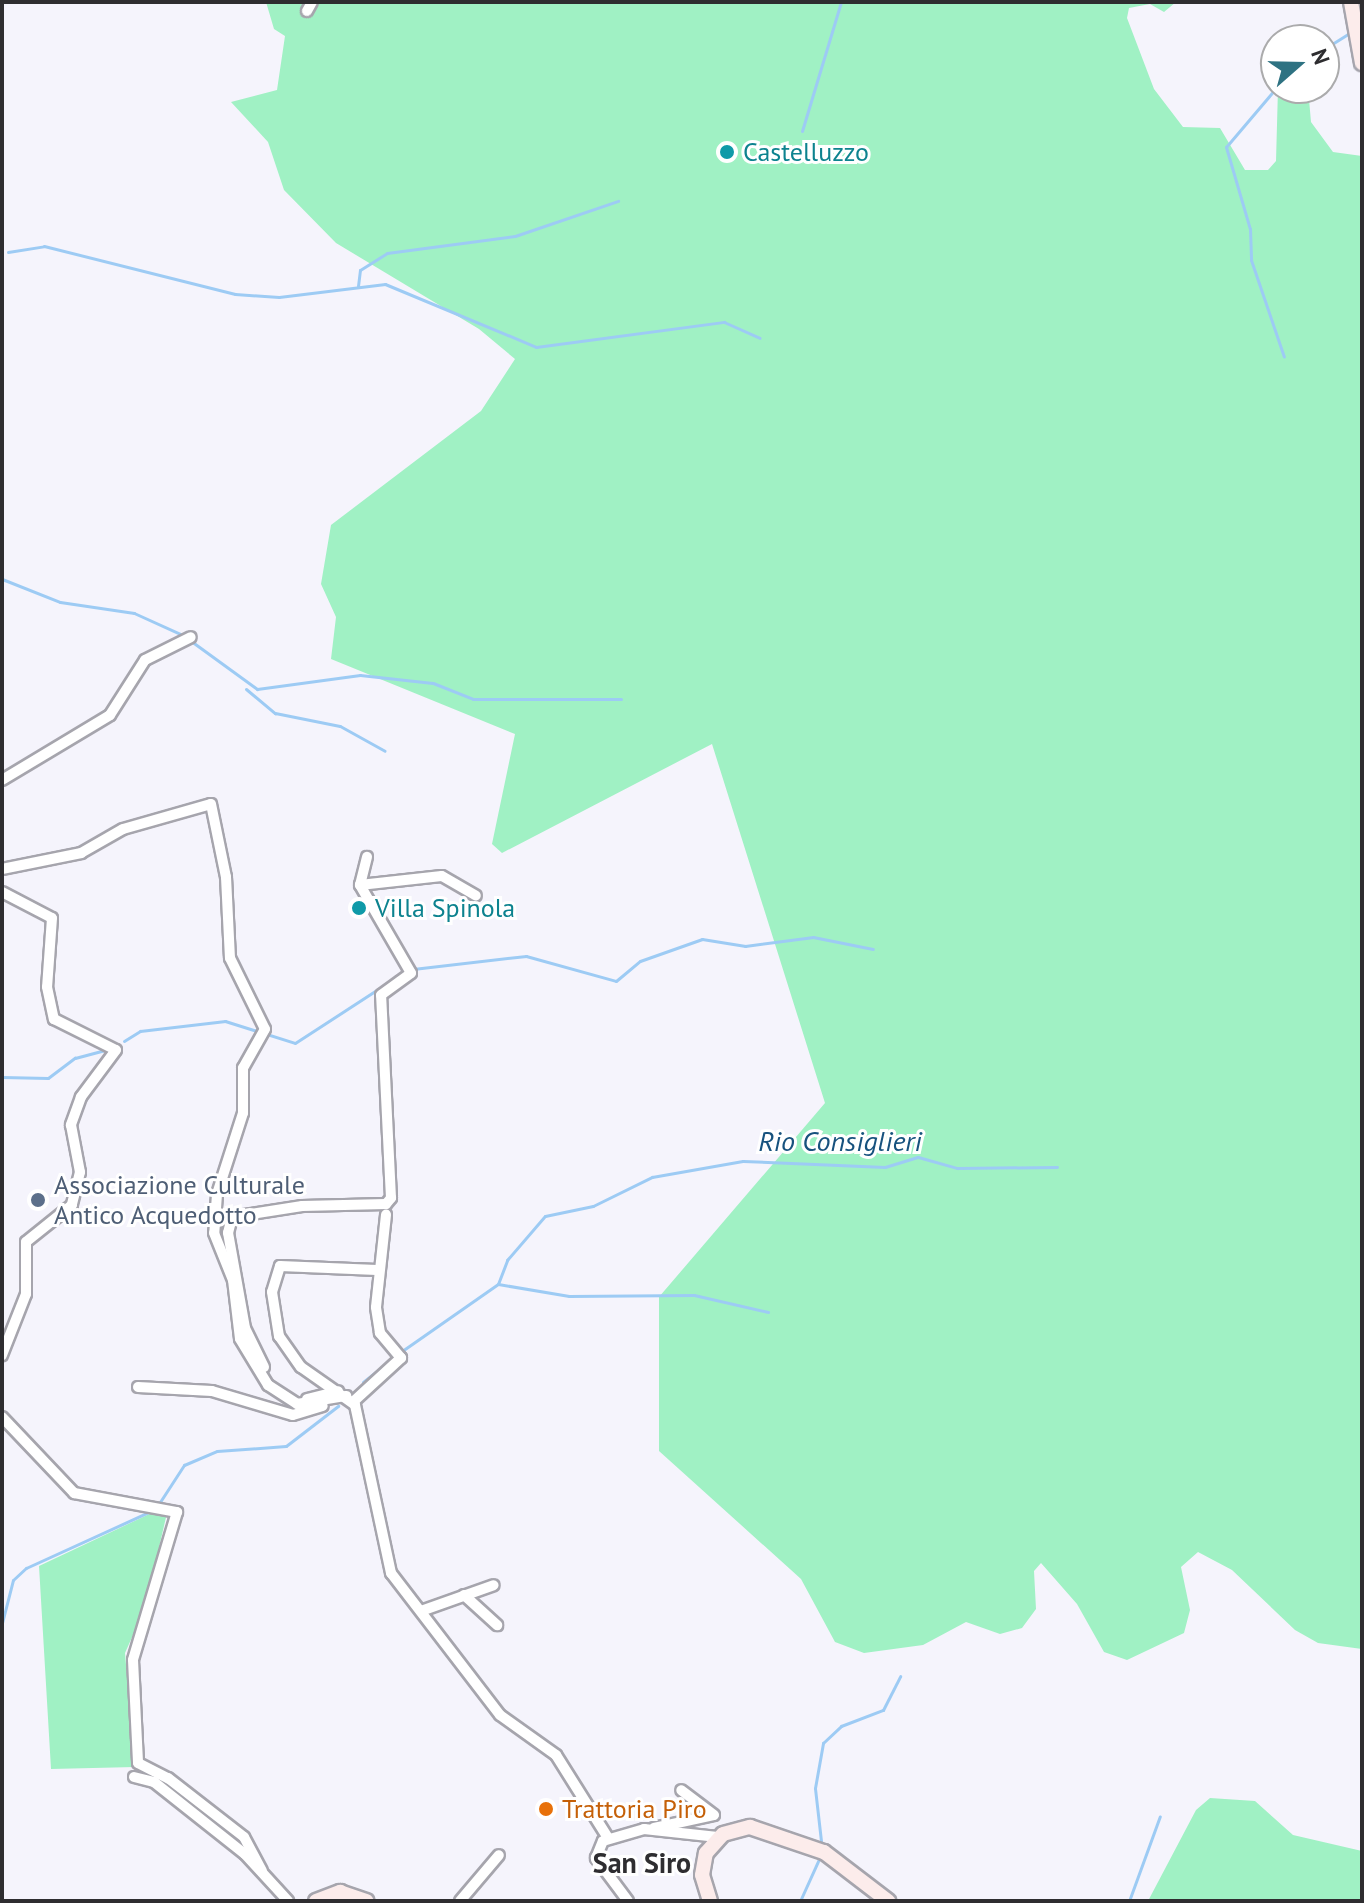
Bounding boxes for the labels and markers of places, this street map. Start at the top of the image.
place label: Castelluzzo [743,136,869,168]
marker: Castelluzzo [718,143,736,161]
place label: Villa Spinola [375,892,515,924]
marker: Villa Spinola [350,899,368,917]
place label: Associazione Culturale Antico Acquedotto [54,1169,305,1230]
marker: Associazione Culturale Antico Acquedotto [29,1191,47,1209]
place label: Trattoria Piro [562,1793,707,1825]
marker: Trattoria Piro [537,1800,555,1818]

